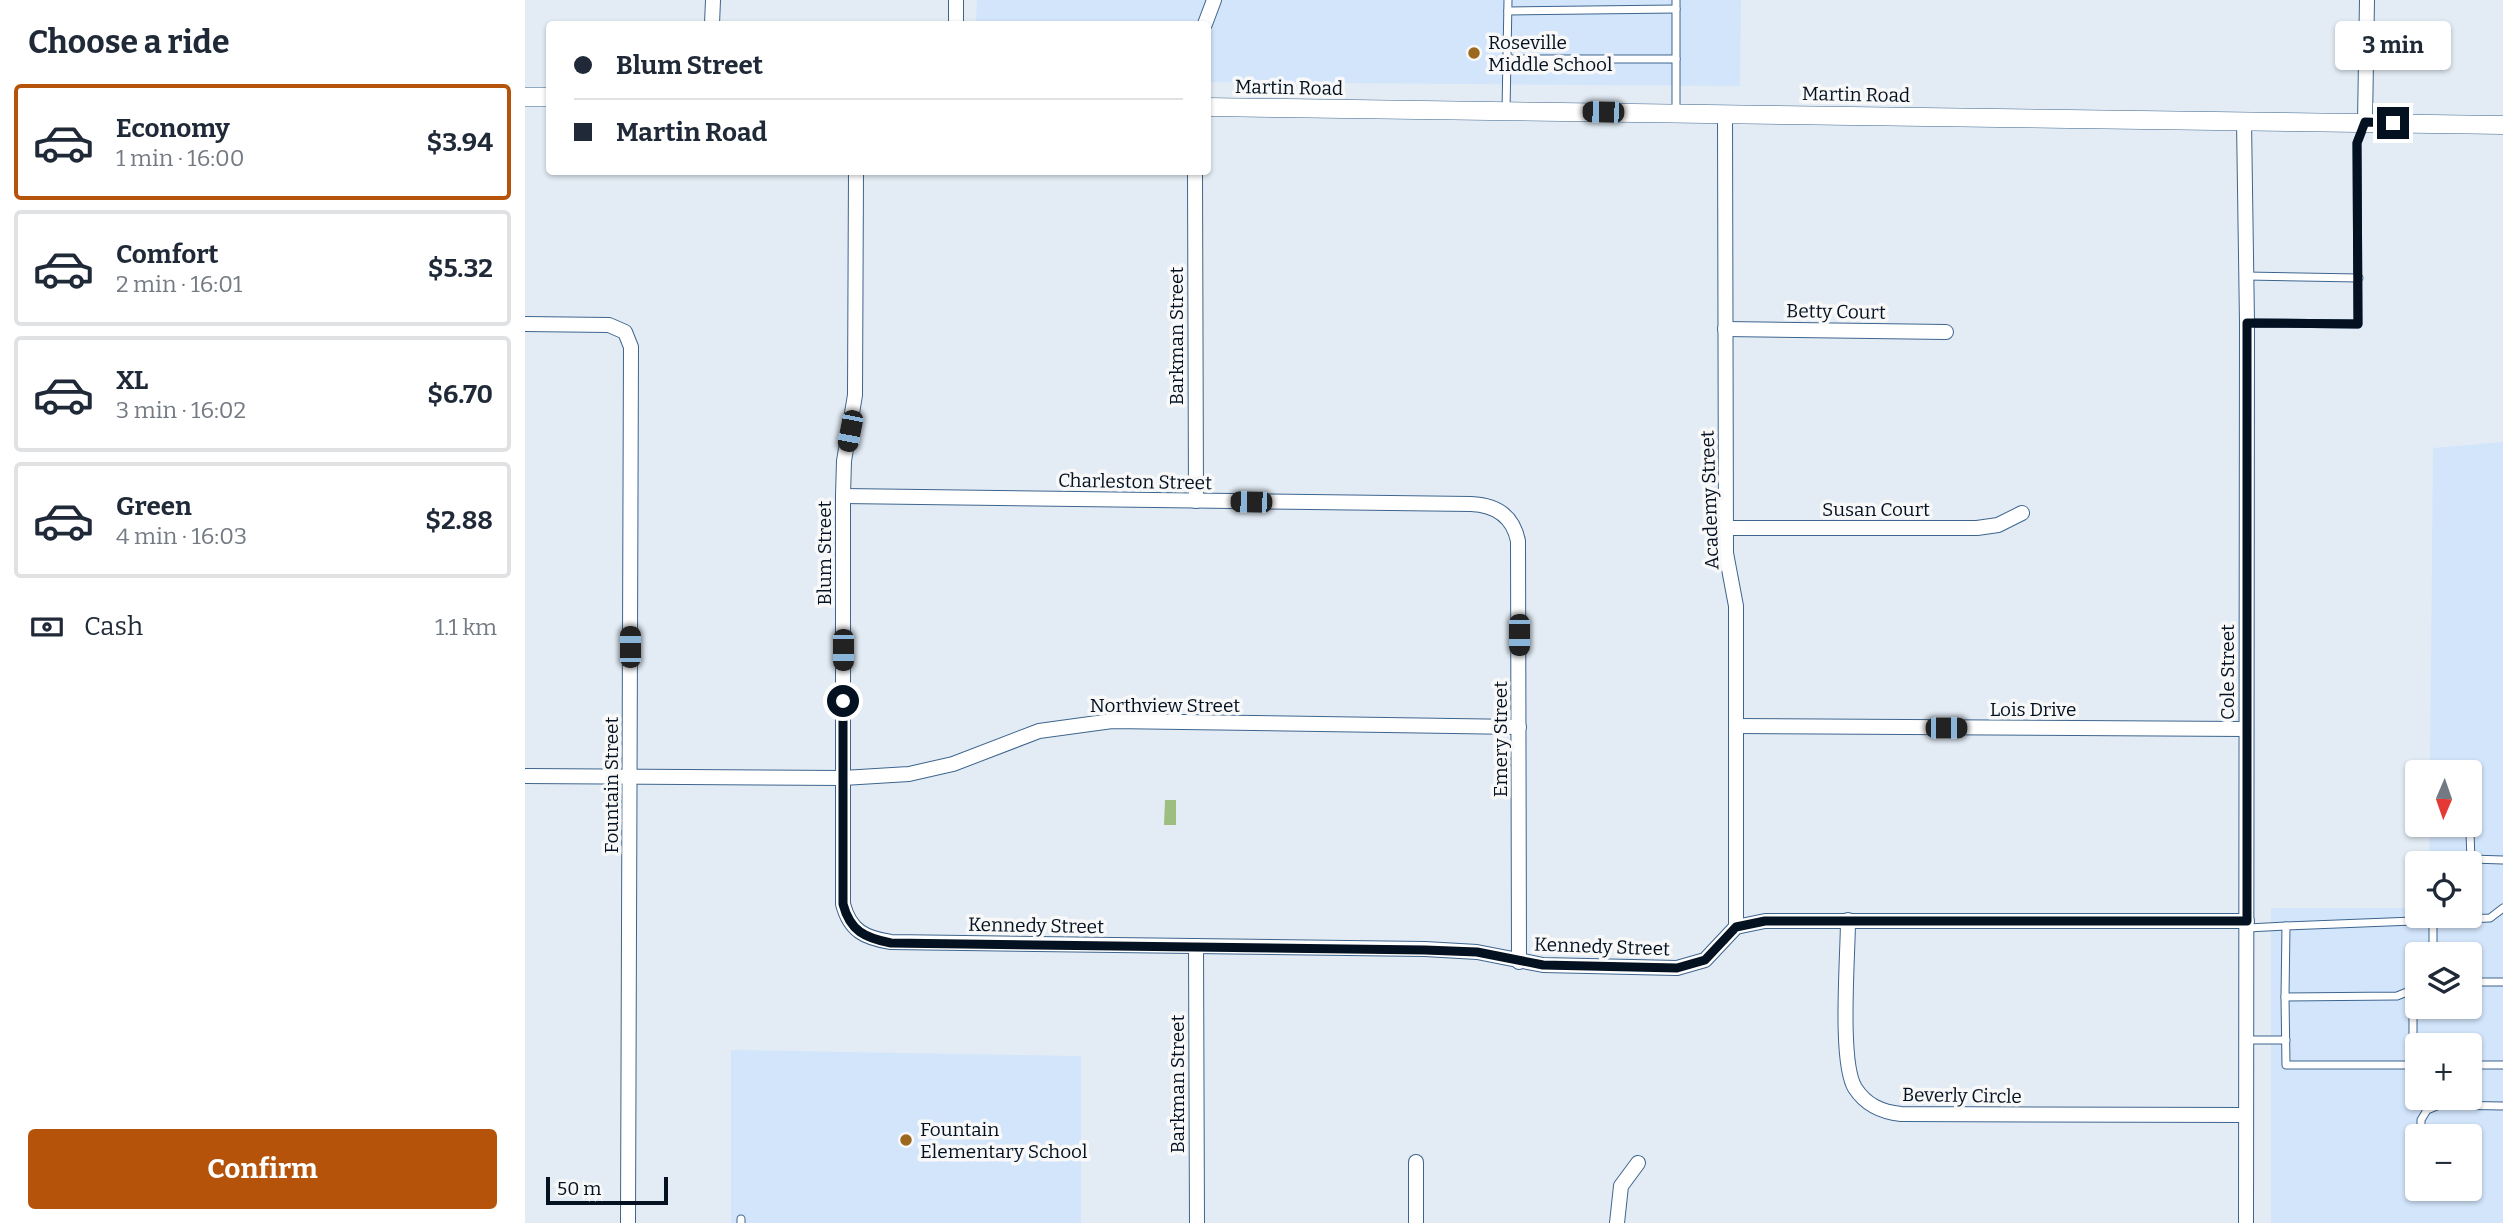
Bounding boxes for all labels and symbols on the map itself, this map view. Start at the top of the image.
callout: 3 min [2335,22,2451,71]
place label: Roseville Middle School [1488,31,1612,76]
marker: Roseville Middle School [1466,45,1482,61]
street label: Martin Road [1235,75,1343,100]
street label: Martin Road [1802,82,1910,107]
car [1582,101,1625,123]
route end [2377,107,2409,139]
street label: Barkman Street [1165,267,1188,405]
street label: Betty Court [1786,299,1886,324]
car [836,408,865,454]
street label: Academy Street [1696,430,1723,570]
street label: Charleston Street [1058,469,1212,494]
car [1230,491,1273,513]
street label: Susan Court [1822,498,1930,521]
street label: Blum Street [813,500,836,605]
car [1509,614,1530,656]
street label: Cole Street [2216,624,2239,720]
car [620,626,641,668]
car [833,629,854,671]
street label: Emery Street [1489,681,1512,797]
route start [827,685,859,717]
street label: Northview Street [1090,694,1240,717]
street label: Lois Drive [1990,698,2076,721]
street label: Fountain Street [600,717,623,853]
car [1926,718,1968,739]
north arrow [2405,760,2481,836]
street label: Kennedy Street [968,913,1104,938]
street label: Kennedy Street [1534,933,1670,960]
street label: Barkman Street [1166,1015,1189,1153]
street label: Beverly Circle [1902,1083,2022,1108]
place label: Fountain Elementary School [920,1118,1087,1163]
marker: Fountain Elementary School [898,1132,914,1148]
scale bar [546,1174,669,1206]

